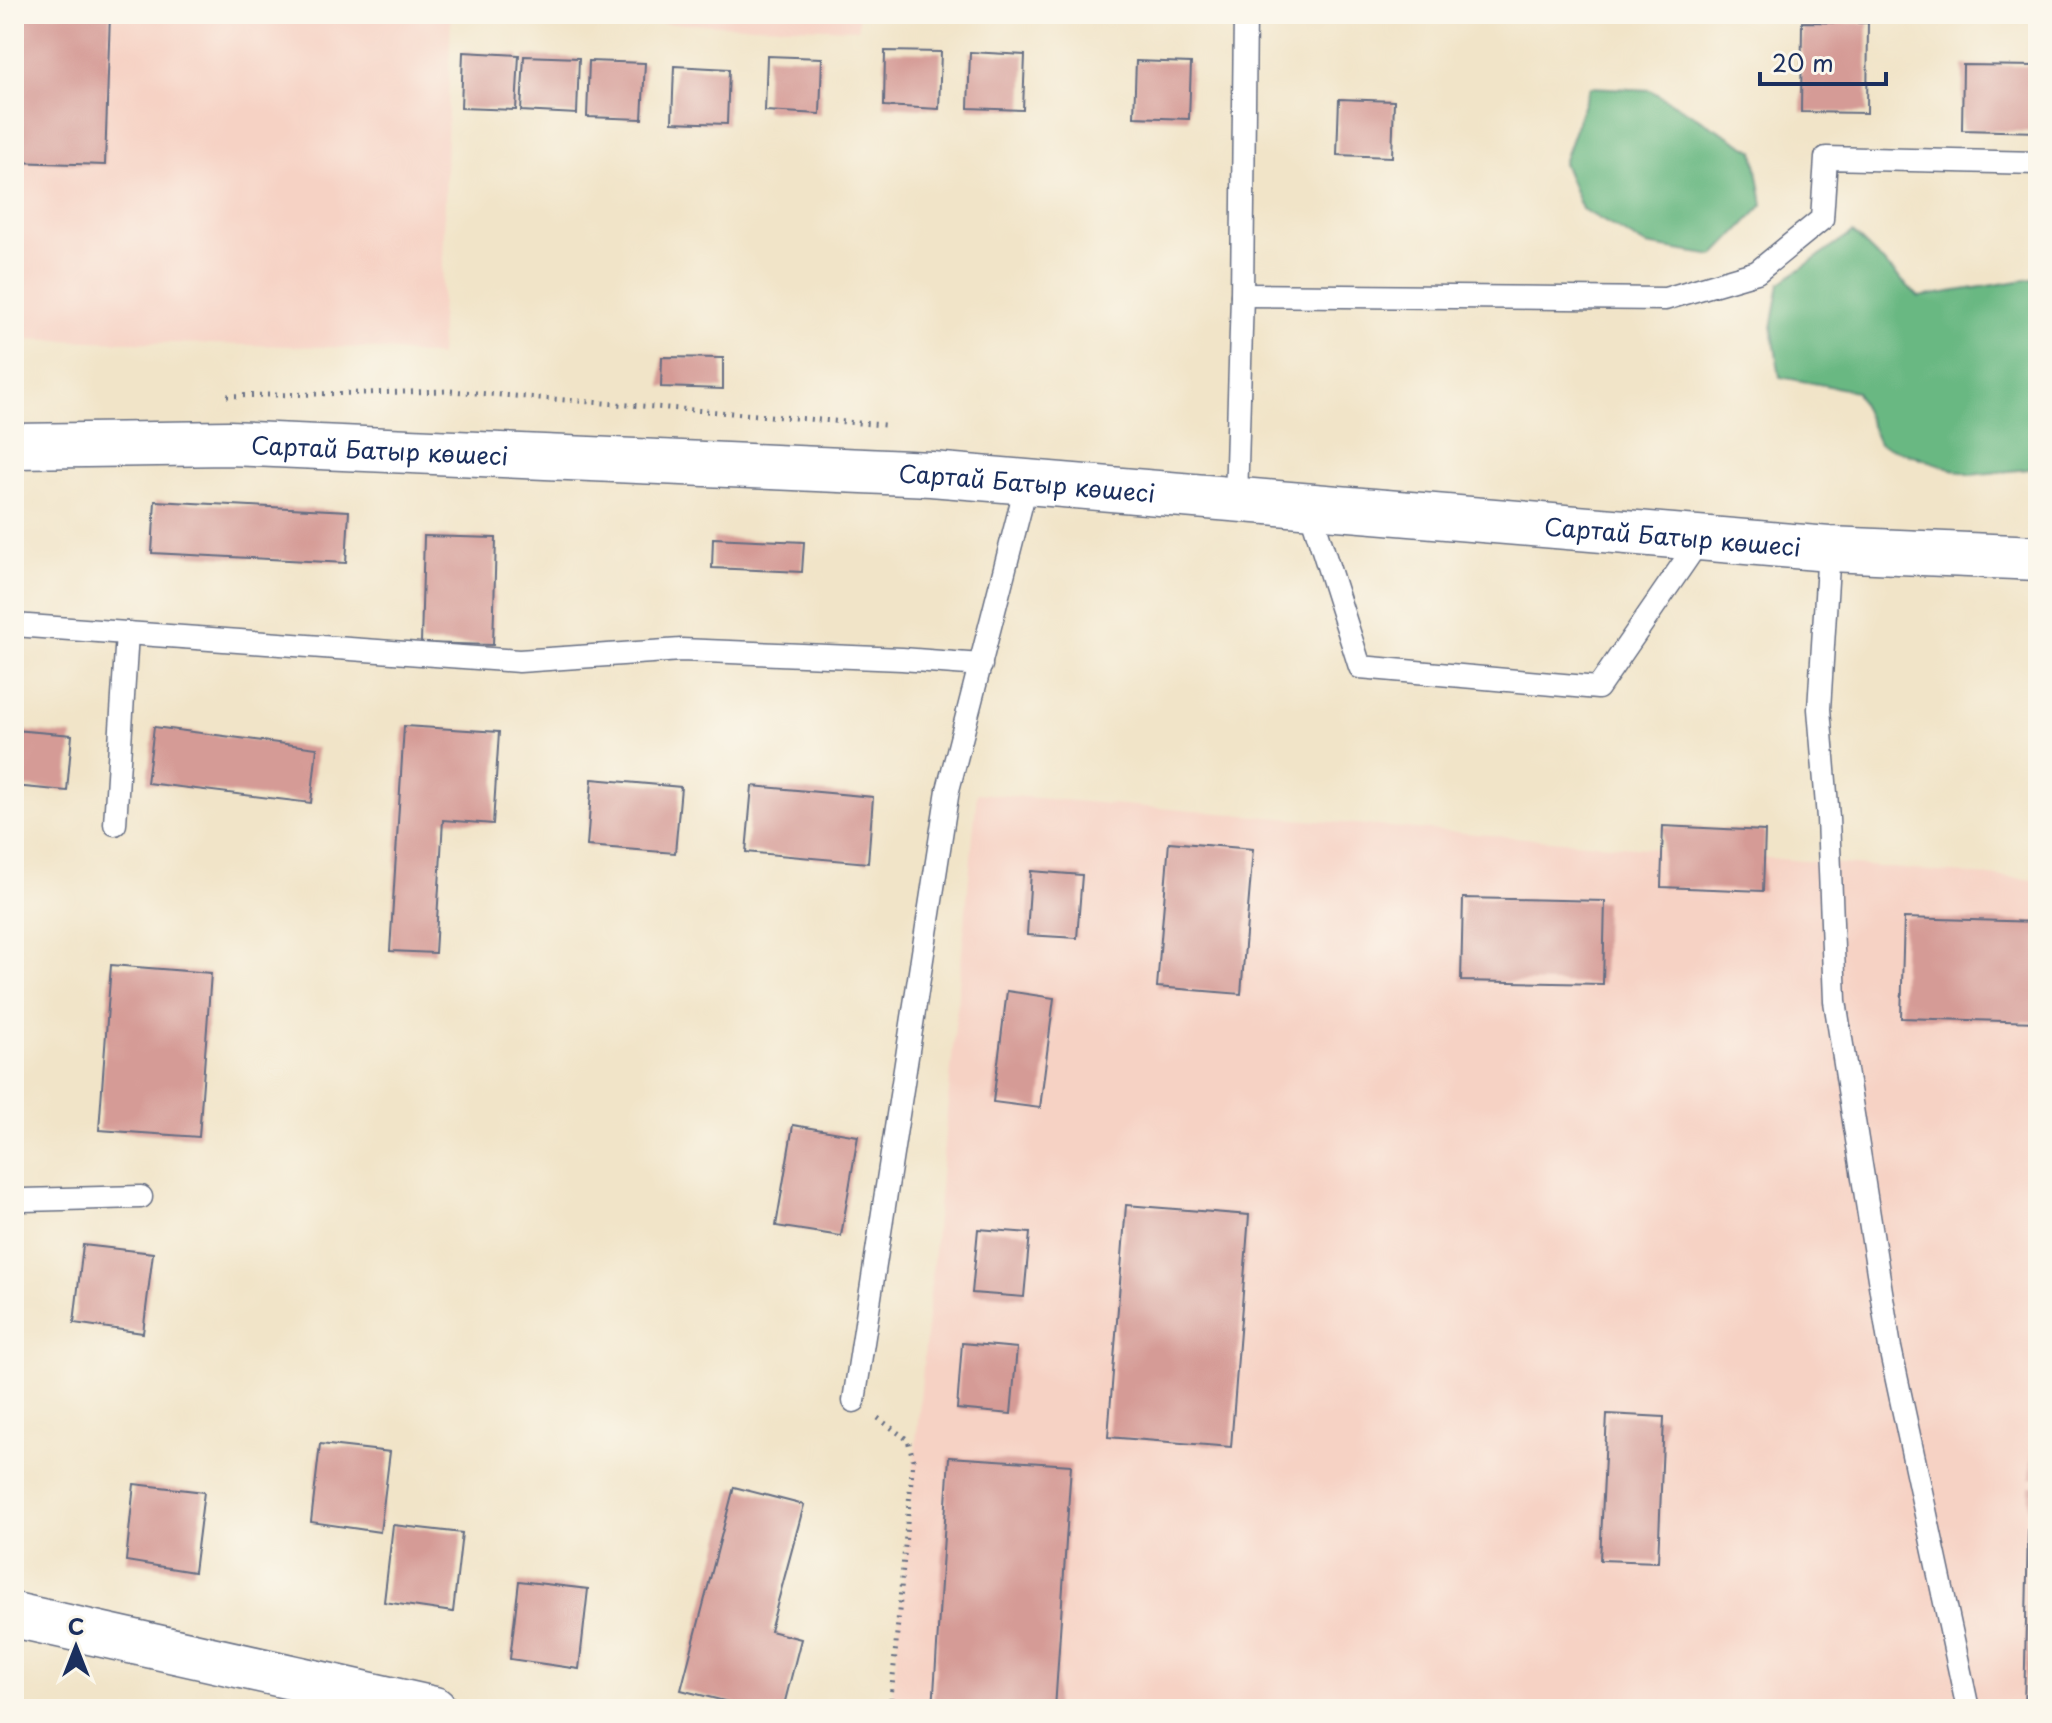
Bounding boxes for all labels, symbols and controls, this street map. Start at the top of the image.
scale bar [1760,36,1886,86]
text: 20 m [1772,44,1834,80]
street label: Сартай Батыр көшесі [250,426,509,473]
street label: Сартай Батыр көшесі [898,455,1157,511]
street label: Сартай Батыр көшесі [1543,507,1802,565]
north arrow [36,1607,116,1687]
text: С [68,1609,84,1642]

